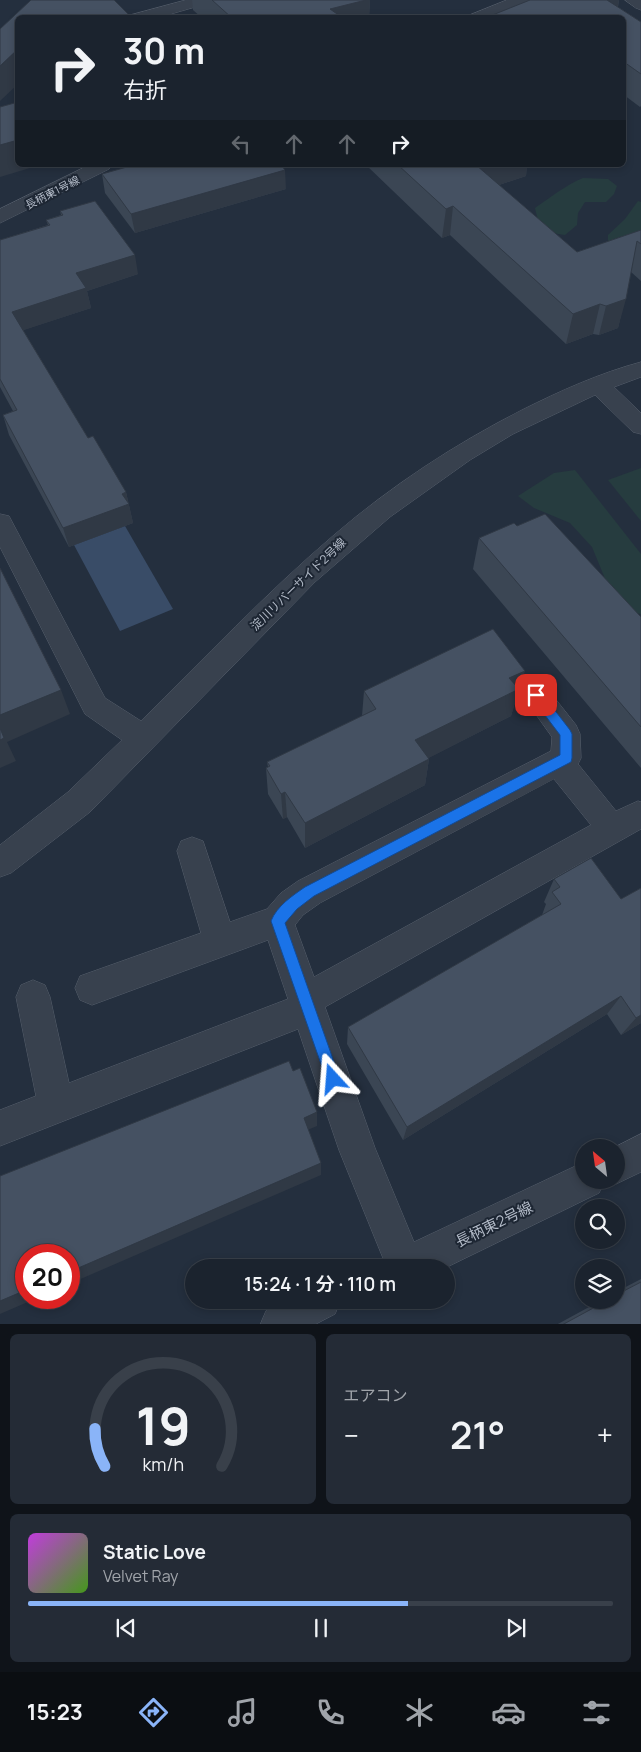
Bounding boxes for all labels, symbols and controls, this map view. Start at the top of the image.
text: 30 m [123,27,205,75]
icon: right [40,35,105,100]
text: 右折 [123,75,167,105]
icon: left [227,130,255,158]
icon: ahead [280,130,308,158]
icon: ahead [333,130,361,158]
icon: right [386,130,414,158]
street label: 長柄東1号線 [22,172,82,212]
street label: 淀川リバーサイド2号線 [247,534,349,634]
pin [515,674,557,716]
icon: arrive [522,681,550,709]
position arrow [306,1052,358,1104]
north arrow [575,1139,625,1189]
map controls [575,1139,625,1309]
street label: 長柄東2号線 [452,1196,536,1252]
button: search [575,1199,625,1249]
speed limit sign: 20 [15,1244,80,1309]
button: layers [575,1259,625,1309]
text: 15:24 · 1 分 · 110 m [244,1271,396,1297]
text: エアコン [344,1384,408,1406]
text: 19 [135,1390,190,1461]
text: 21° [450,1408,505,1460]
text: − [344,1416,359,1454]
text: + [597,1416,613,1454]
text: km/h [142,1452,184,1476]
text: Static Love [103,1539,206,1565]
text: Velvet Ray [103,1565,179,1587]
icon: previous [112,1614,140,1642]
icon: pause [307,1614,335,1642]
icon: next [502,1614,530,1642]
icon: directions [136,1695,171,1730]
icon: music [225,1695,260,1730]
icon: phone [313,1695,348,1730]
icon: climate [402,1695,437,1730]
icon: car [491,1695,526,1730]
icon: filters [579,1695,614,1730]
text: 15:23 [27,1697,83,1727]

